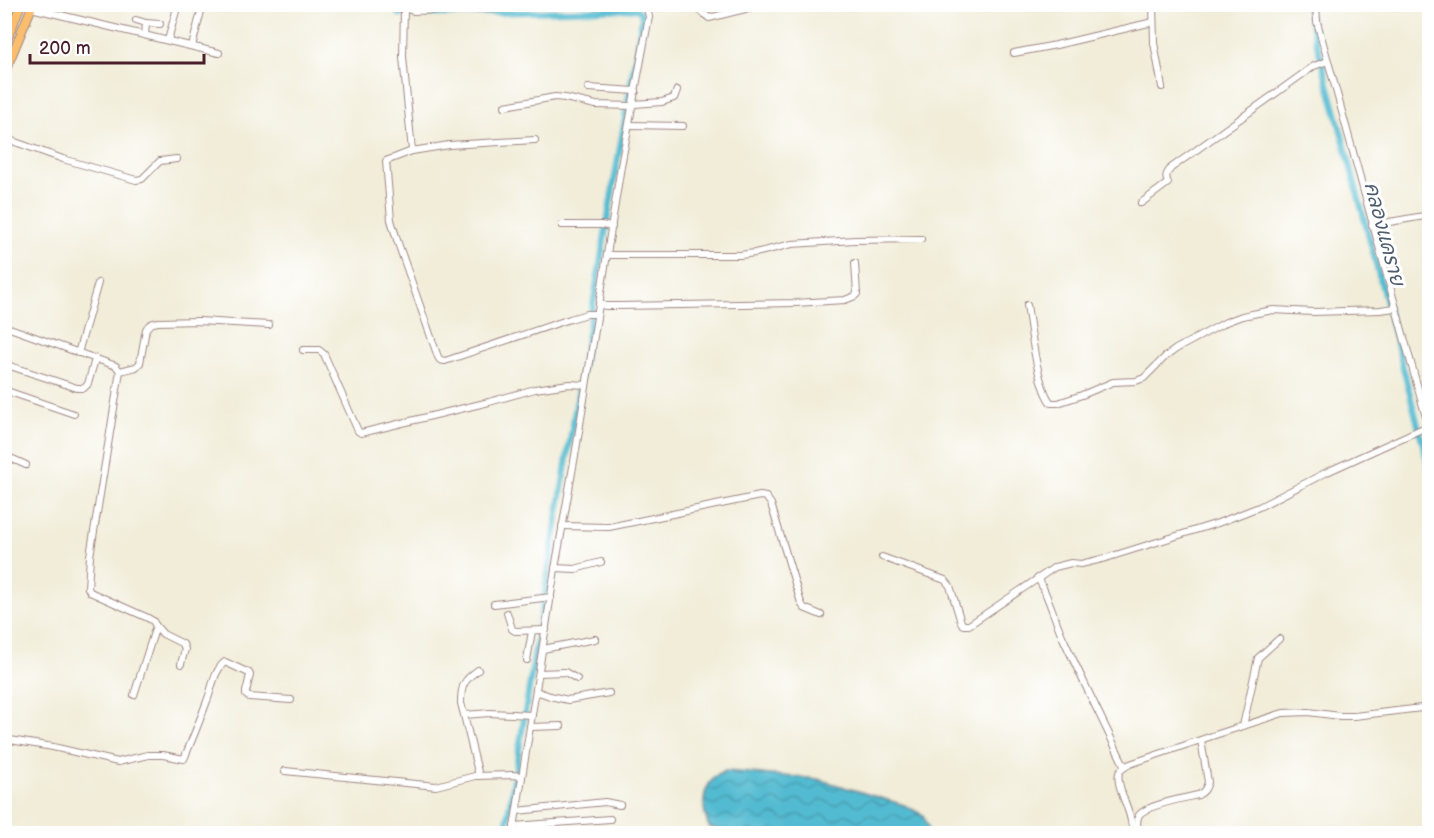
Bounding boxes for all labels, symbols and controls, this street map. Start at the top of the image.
scale bar [30,27,204,65]
text: 200 m [39,38,91,59]
water label: คลองเเคราย [1359,180,1410,290]

